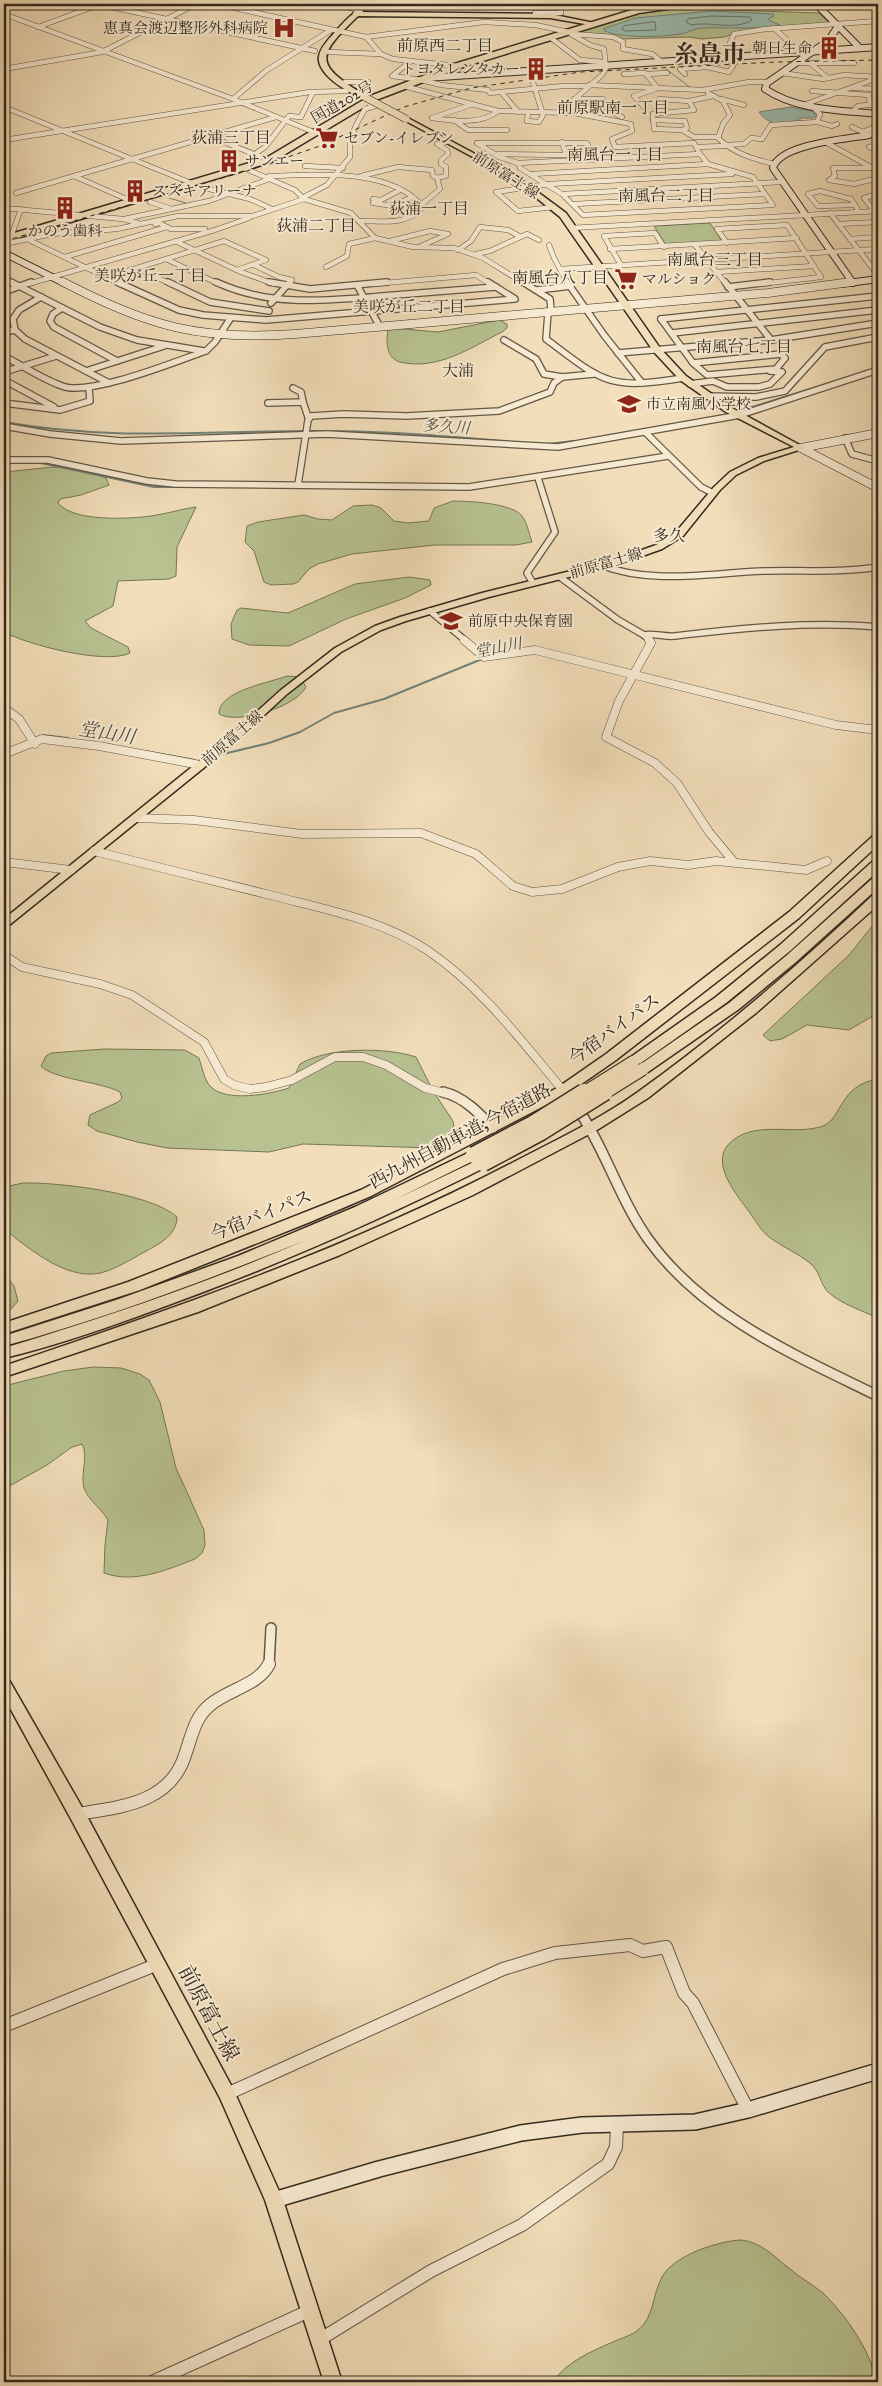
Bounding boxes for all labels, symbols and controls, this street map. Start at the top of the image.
hospital icon: 恵真会渡辺整形外科病院 [271,15,297,41]
place label: 恵真会渡辺整形外科病院 [103,19,268,37]
building icon: 朝日生命 [816,35,842,61]
district label: 前原西二丁目 [397,36,493,55]
district label: 糸島市 [674,39,746,69]
place label: 朝日生命 [752,39,812,57]
building icon: トヨタレンタカー [523,56,549,82]
place label: トヨタレンタカー [401,60,520,78]
street label: 国道202号 [308,77,376,127]
district label: 前原駅南一丁目 [557,98,669,117]
supermarket icon: セブン-イレブン [314,125,340,151]
district label: 荻浦三丁目 [191,128,271,147]
place label: セブン-イレブン [344,129,454,147]
district label: 南風台一丁目 [567,145,663,164]
street label: 前原富士線 [469,147,543,203]
building icon: サンエー [216,148,242,174]
place label: サンエー [245,152,304,170]
building icon: スズキアリーナ [122,178,148,204]
place label: スズキアリーナ [152,182,256,200]
district label: 南風台二丁目 [618,186,714,205]
building icon: かのう歯科 [52,195,78,221]
district label: 荻浦一丁目 [389,199,469,218]
district label: 荻浦二丁目 [276,216,356,235]
place label: かのう歯科 [27,222,103,240]
district label: 南風台三丁目 [667,250,763,269]
district label: 美咲が丘一丁目 [94,266,206,285]
supermarket icon: マルショク [613,266,639,292]
district label: 南風台八丁目 [512,268,608,287]
place label: マルショク [642,270,716,288]
district label: 美咲が丘二丁目 [353,297,465,316]
district label: 南風台七丁目 [696,337,792,356]
district label: 大浦 [442,361,474,380]
school or university icon: 市立南風小学校 [616,391,642,417]
place label: 市立南風小学校 [646,395,751,413]
water label: 多久川 [421,415,473,438]
district label: 多久 [653,526,685,545]
street label: 前原富士線 [567,544,645,582]
school or university icon: 前原中央保育園 [438,608,464,634]
place label: 前原中央保育園 [468,612,573,630]
water label: 堂山川 [473,633,525,661]
street label: 前原富士線 [198,707,266,769]
water label: 堂山川 [77,717,139,749]
street label: 今宿バイパス [564,988,664,1070]
street label: 西九州自動車道;今宿道路 [365,1079,555,1193]
street label: 今宿バイパス [207,1185,315,1245]
street label: 前原富士線 [173,1961,245,2065]

